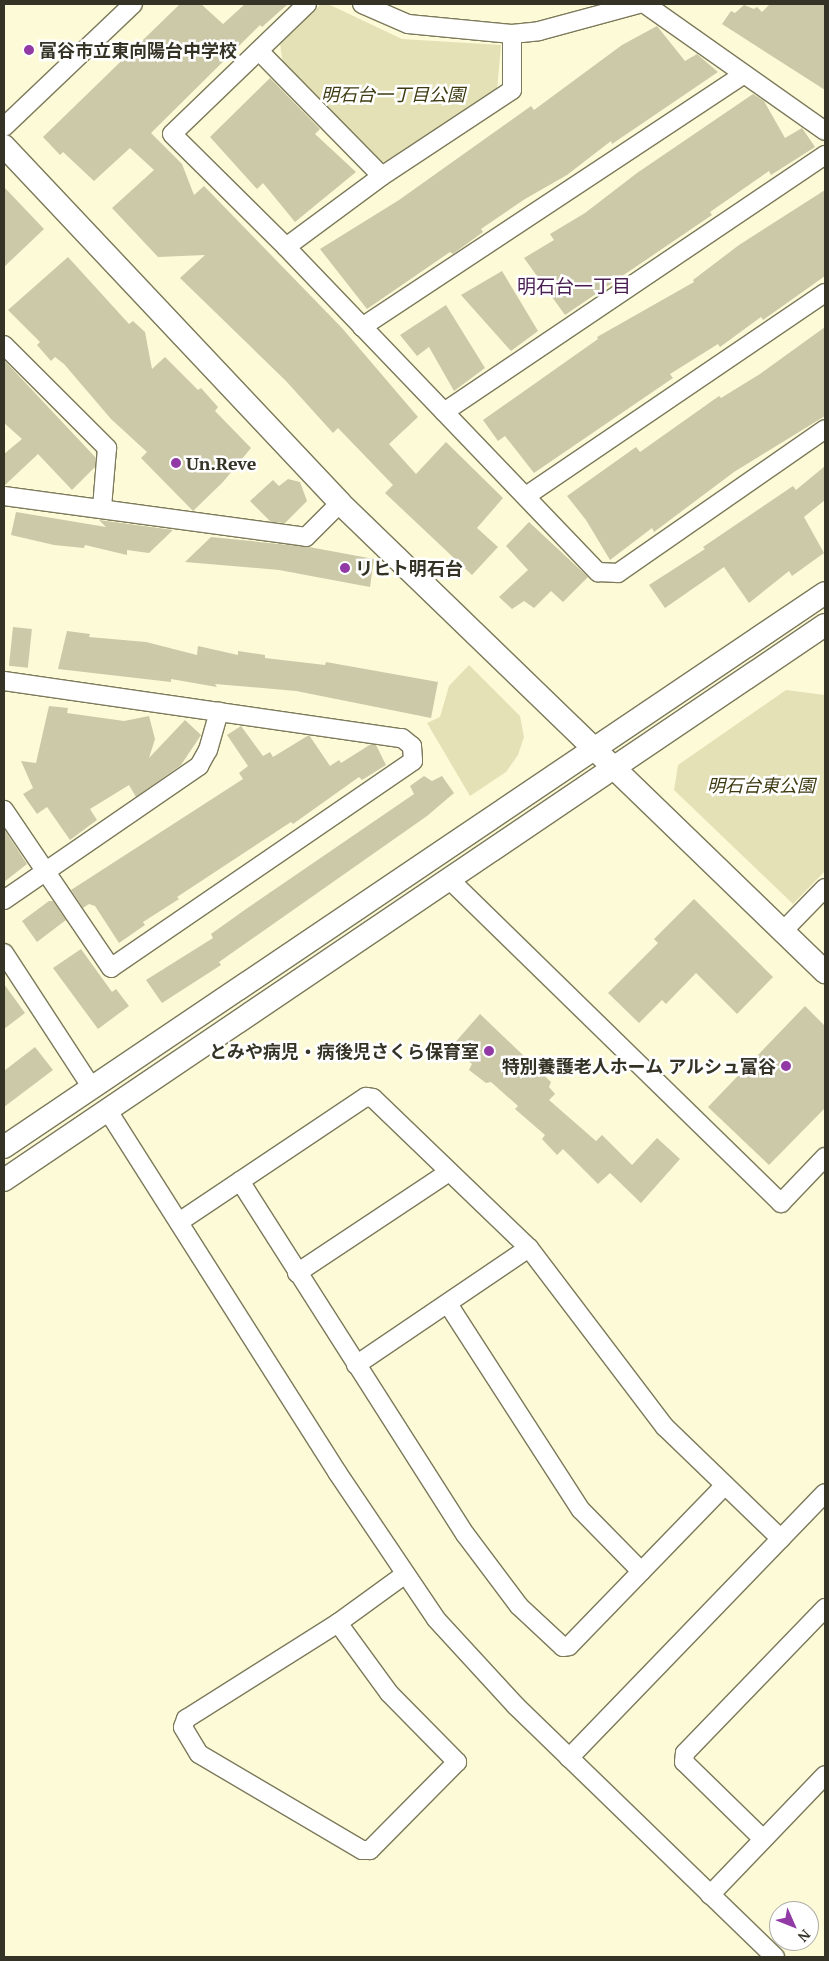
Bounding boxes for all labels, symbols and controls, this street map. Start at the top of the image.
place label: 富谷市立東向陽台中学校 [39,39,237,61]
marker: 富谷市立東向陽台中学校 [23,44,35,56]
park label: 明石台一丁目公園 [321,83,465,105]
district label: 明石台一丁目 [517,275,631,297]
place label: Un.Reve [186,452,256,474]
marker: Un.Reve [170,457,182,469]
place label: リヒト明石台 [355,557,463,579]
marker: リヒト明石台 [339,562,351,574]
park label: 明石台東公園 [707,774,815,796]
place label: とみや病児・病後児さくら保育室 [209,1040,479,1062]
marker: とみや病児・病後児さくら保育室 [483,1045,495,1057]
place label: 特別養護老人ホーム アルシュ富谷 [501,1055,776,1077]
marker: 特別養護老人ホーム アルシュ富谷 [780,1060,792,1072]
north arrow [769,1901,819,1951]
text: N [794,1926,815,1946]

